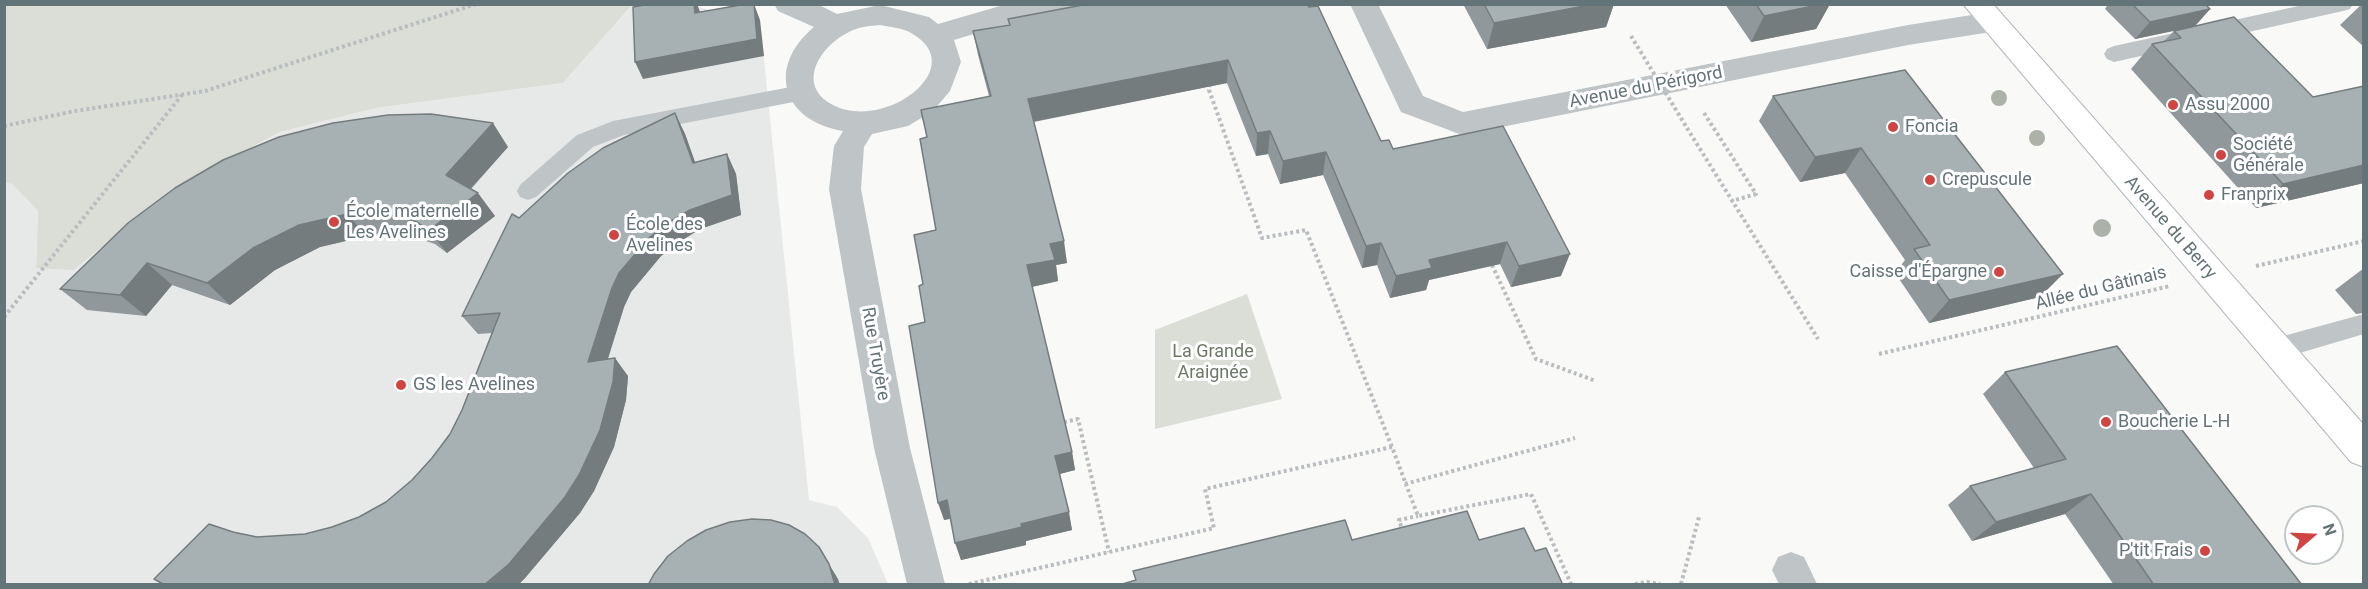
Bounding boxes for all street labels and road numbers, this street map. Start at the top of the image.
street label: Avenue du Périgord [1568,63,1724,113]
street label: Avenue du Berry [2119,172,2221,284]
street label: Allée du Gâtinais [2033,262,2169,316]
street label: Rue Truyère [856,306,894,402]

